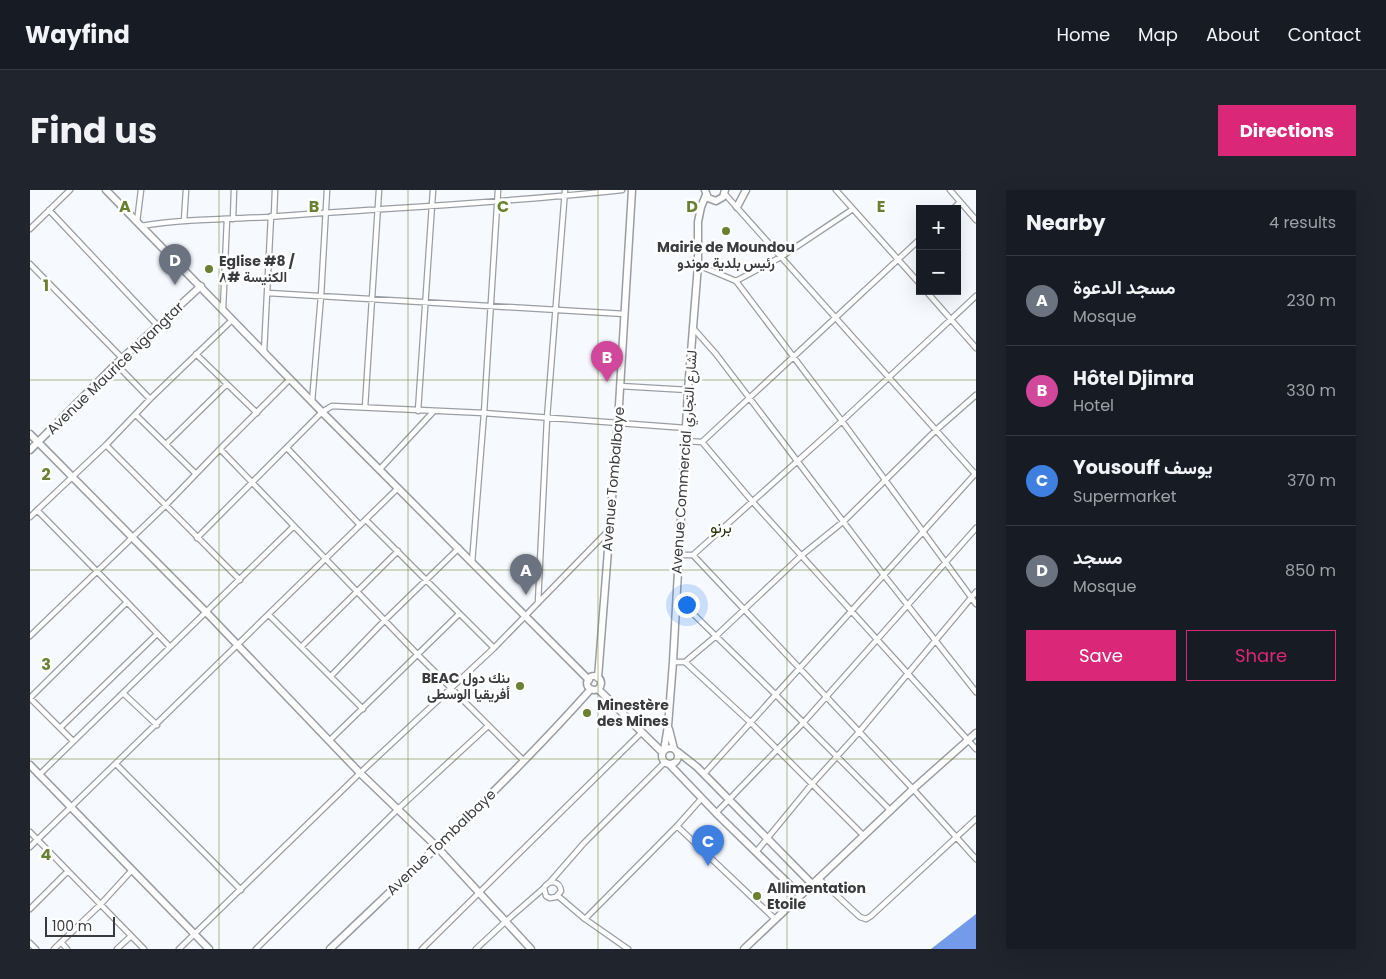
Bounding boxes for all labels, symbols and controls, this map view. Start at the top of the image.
text: Wayfind [25,18,130,51]
text: Home [1056,22,1110,47]
text: Map [1138,22,1178,47]
text: About [1206,22,1260,47]
text: Contact [1288,22,1361,47]
button: Directions [1218,105,1356,156]
text: Find us [30,106,157,155]
text: A [119,195,131,218]
text: B [309,195,319,218]
text: C [497,195,509,218]
text: D [686,195,698,218]
text: E [877,195,885,218]
map controls [916,205,961,295]
button: + [916,205,961,250]
text: Nearby [1026,208,1106,237]
text: 4 results [1269,211,1336,234]
marker: Mairie de Moundou رئيس بلدية موندو [720,225,732,237]
place label: Mairie de Moundou رئيس بلدية موندو [657,237,795,273]
pin: D [159,244,191,285]
button: − [916,250,961,295]
place label: Eglise #8 / الكنيسة #٨ [219,251,295,287]
marker: Eglise #8 / الكنيسة #٨ [203,263,215,275]
text: 1 [43,274,49,297]
text: مسجد الدعوة [1073,274,1175,301]
text: A [1036,289,1048,312]
text: 230 m [1287,289,1336,312]
street label: Avenue Maurice Ngangtar [42,297,188,439]
text: Mosque [1073,305,1136,328]
pin: B [591,341,623,382]
street label: Avenue Commercial لشارع التجاري [666,349,704,575]
text: Hôtel Djimra [1073,365,1194,392]
text: B [1037,379,1047,402]
text: 330 m [1286,379,1336,402]
text: Hotel [1073,394,1114,417]
street label: Avenue Tombalbaye [597,406,629,552]
text: Yousouff يوسف [1073,454,1213,481]
text: 2 [41,463,51,486]
text: C [1036,469,1048,492]
text: 370 m [1287,469,1336,492]
text: Supermarket [1073,485,1177,508]
district label: برنو [710,516,732,539]
text: مسجد [1073,544,1123,571]
pin: A [510,554,542,595]
text: D [1036,559,1048,582]
text: 850 m [1285,559,1336,582]
text: Mosque [1073,575,1136,598]
your location [674,592,700,618]
button: Save [1026,630,1176,681]
button: Share [1186,630,1336,681]
text: 3 [41,653,51,676]
place label: BEAC بنك دول أفريقيا الوسطى [422,668,510,704]
marker: BEAC بنك دول أفريقيا الوسطى [514,680,526,692]
place label: Minestère des Mines [597,695,669,731]
marker: Minestère des Mines [581,707,593,719]
street label: Avenue Tombalbaye [382,784,500,900]
pin: C [692,825,724,866]
text: 4 [41,843,52,866]
place label: Allimentation Etoile [767,878,866,914]
marker: Allimentation Etoile [751,890,763,902]
scale bar [45,914,115,937]
text: 100 m [52,916,92,936]

